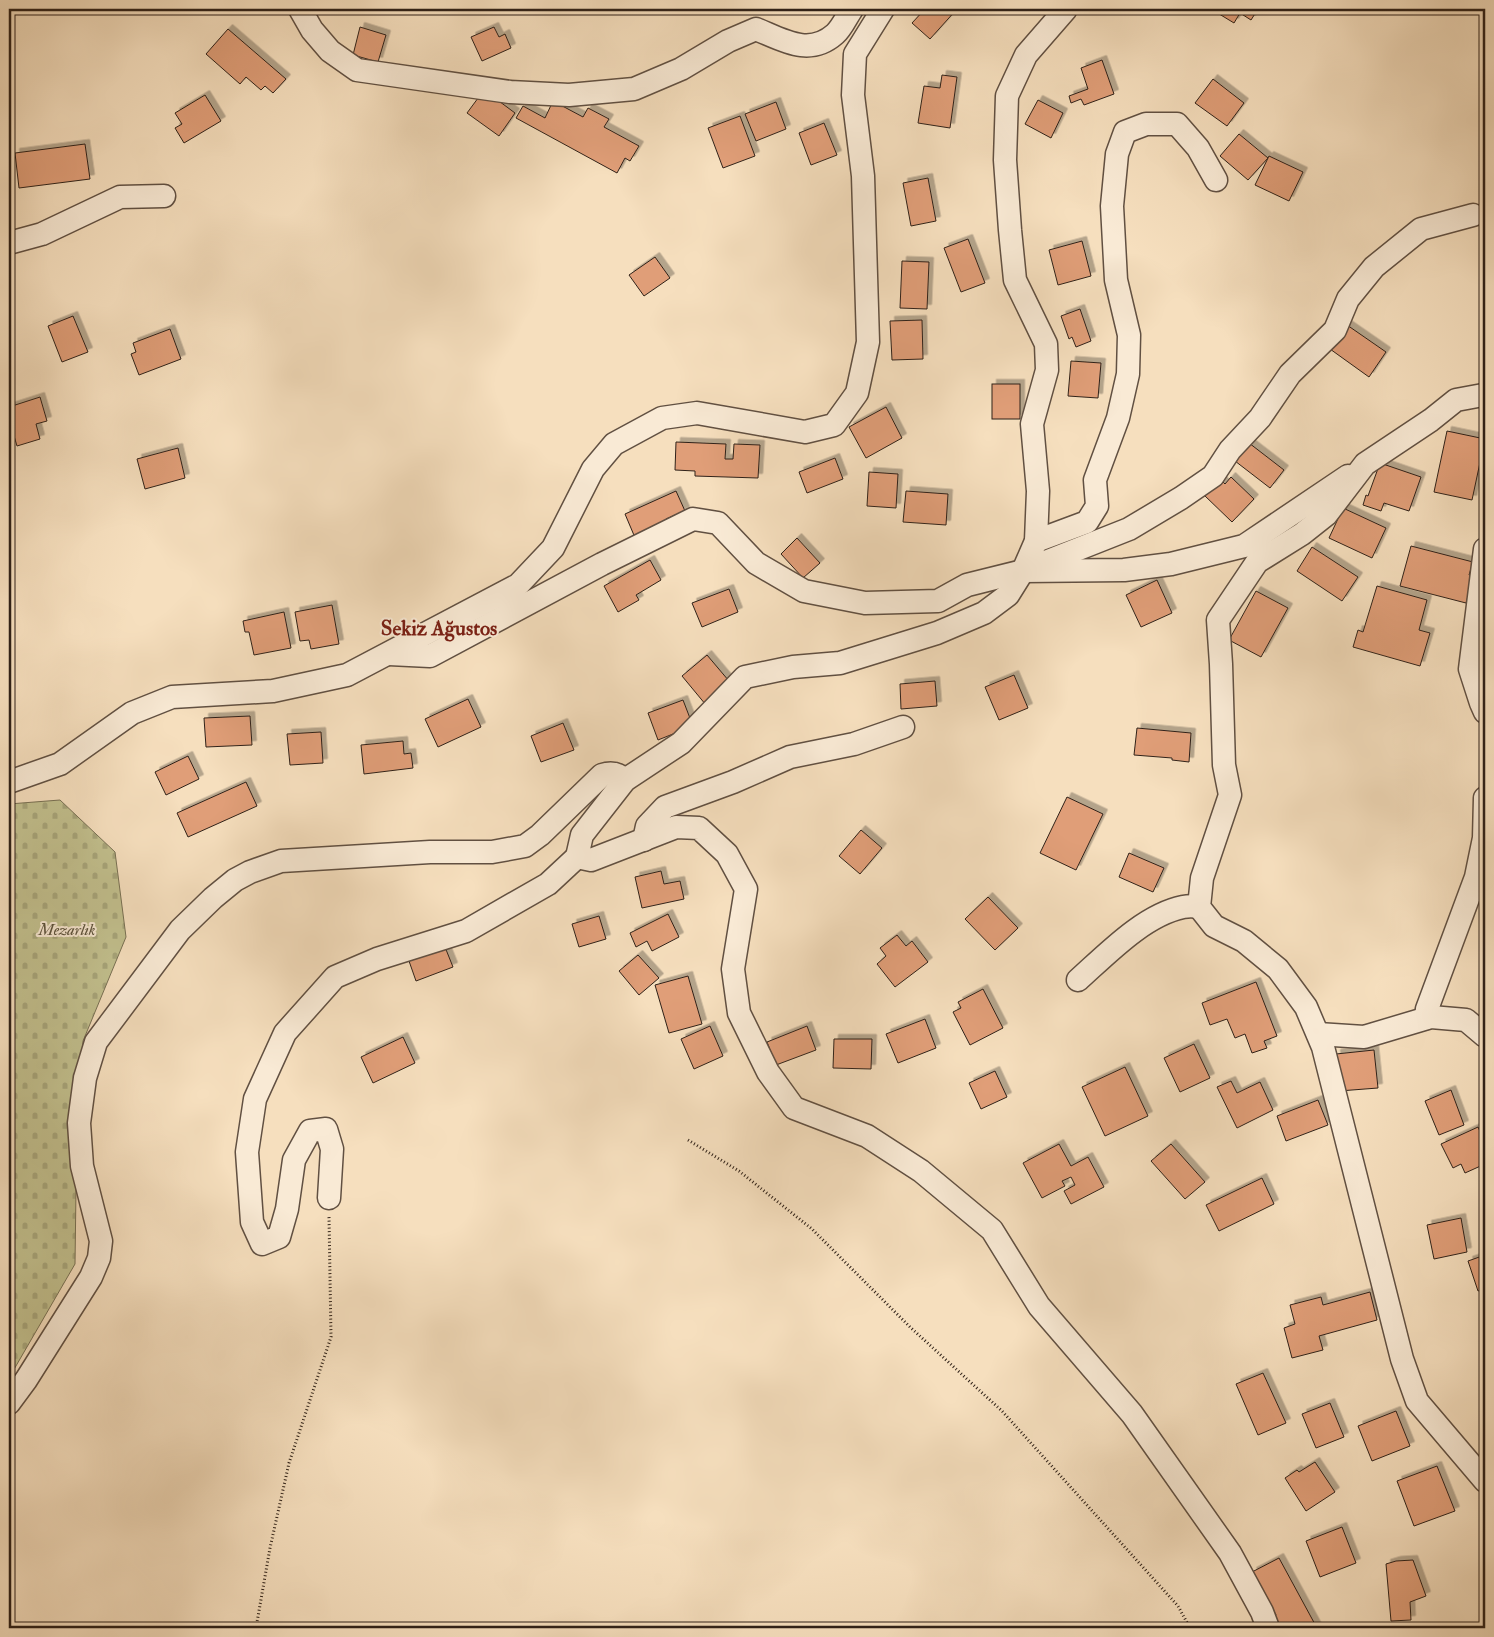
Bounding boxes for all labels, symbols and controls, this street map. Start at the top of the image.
district label: Sekiz Ağustos [381,615,497,642]
park label: Mezarlık [38,920,96,940]

